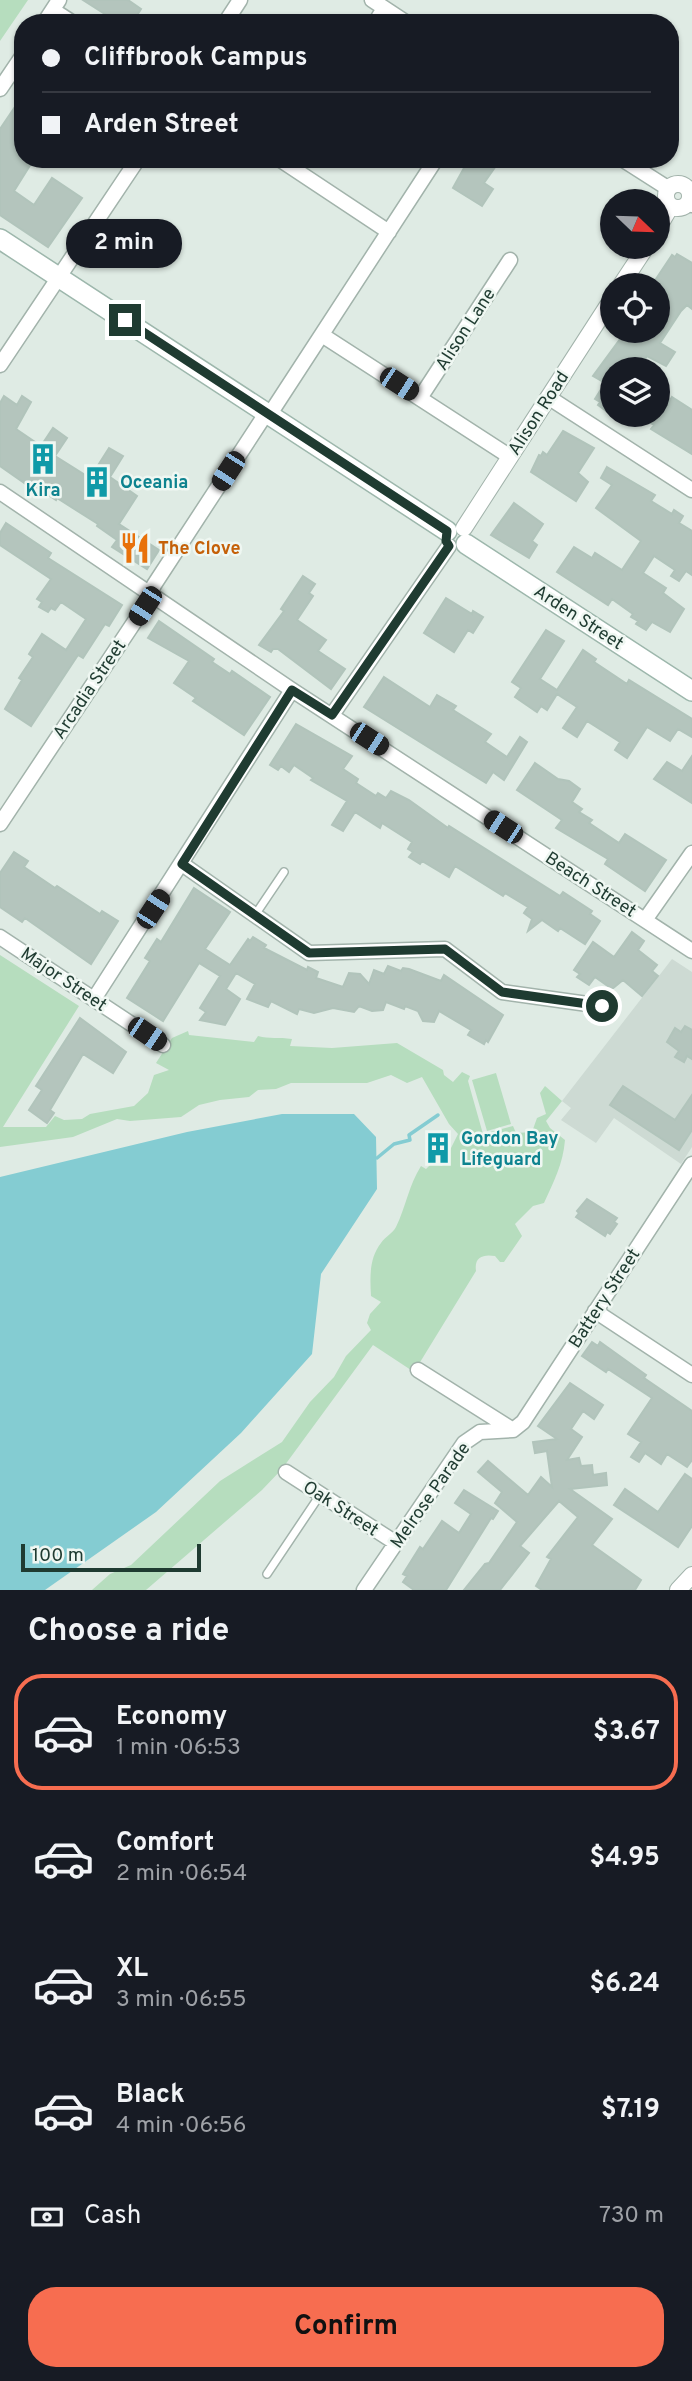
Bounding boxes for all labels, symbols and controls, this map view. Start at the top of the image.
text: Cliffbrook Campus [84,42,308,75]
text: Arden Street [84,109,239,142]
north arrow [600,189,670,259]
map controls [600,189,670,427]
callout: 2 min [67,218,183,268]
text: 2 min [94,229,154,258]
button: locate [600,273,670,343]
street label: Alison Lane [431,284,501,375]
route end [109,304,141,336]
button: layers [600,357,670,427]
car [376,364,423,404]
street label: Alison Road [504,367,575,460]
building icon: Kira [26,442,60,476]
car [208,448,249,494]
building icon: Oceania [80,465,114,499]
place label: Oceania [120,472,188,495]
place label: Kira [25,480,61,503]
restaurant icon: The Clove [118,531,152,565]
place label: The Clove [158,538,241,561]
street label: Arden Street [529,581,628,656]
car [125,583,166,629]
street label: Arcadia Street [48,636,132,744]
car [346,719,393,759]
car [480,807,527,847]
street label: Beach Street [540,847,640,923]
car [133,886,174,932]
street label: Major Street [16,943,111,1018]
route start [586,990,618,1022]
car [124,1014,171,1054]
place label: Gordon Bay Lifeguard [461,1128,559,1172]
building icon: Gordon Bay Lifeguard [421,1131,455,1165]
street label: Battery Street [564,1244,646,1353]
street label: Melrose Parade [386,1438,476,1553]
street label: Oak Street [298,1476,382,1542]
scale bar [21,1541,201,1573]
text: 100 m [32,1544,84,1568]
text: Choose a ride [28,1612,229,1652]
icon: car [32,1701,95,1764]
text: Economy [116,1701,227,1734]
text: $3.67 [593,1716,660,1749]
text: 1 min · 06:53 [116,1734,241,1763]
icon: car [32,1827,95,1890]
text: Comfort [116,1827,214,1860]
text: $4.95 [589,1842,660,1875]
text: 2 min · 06:54 [116,1860,247,1889]
icon: car [32,1953,95,2016]
text: XL [116,1953,148,1986]
text: $6.24 [589,1968,660,2001]
text: 3 min · 06:55 [116,1986,247,2015]
icon: car [32,2079,95,2142]
text: Black [116,2079,185,2112]
text: $7.19 [601,2094,660,2127]
text: 4 min · 06:56 [116,2112,246,2141]
icon: cash [28,2198,66,2236]
text: Cash [84,2200,141,2233]
text: 730 m [599,2202,664,2231]
button: Confirm [28,2287,664,2367]

